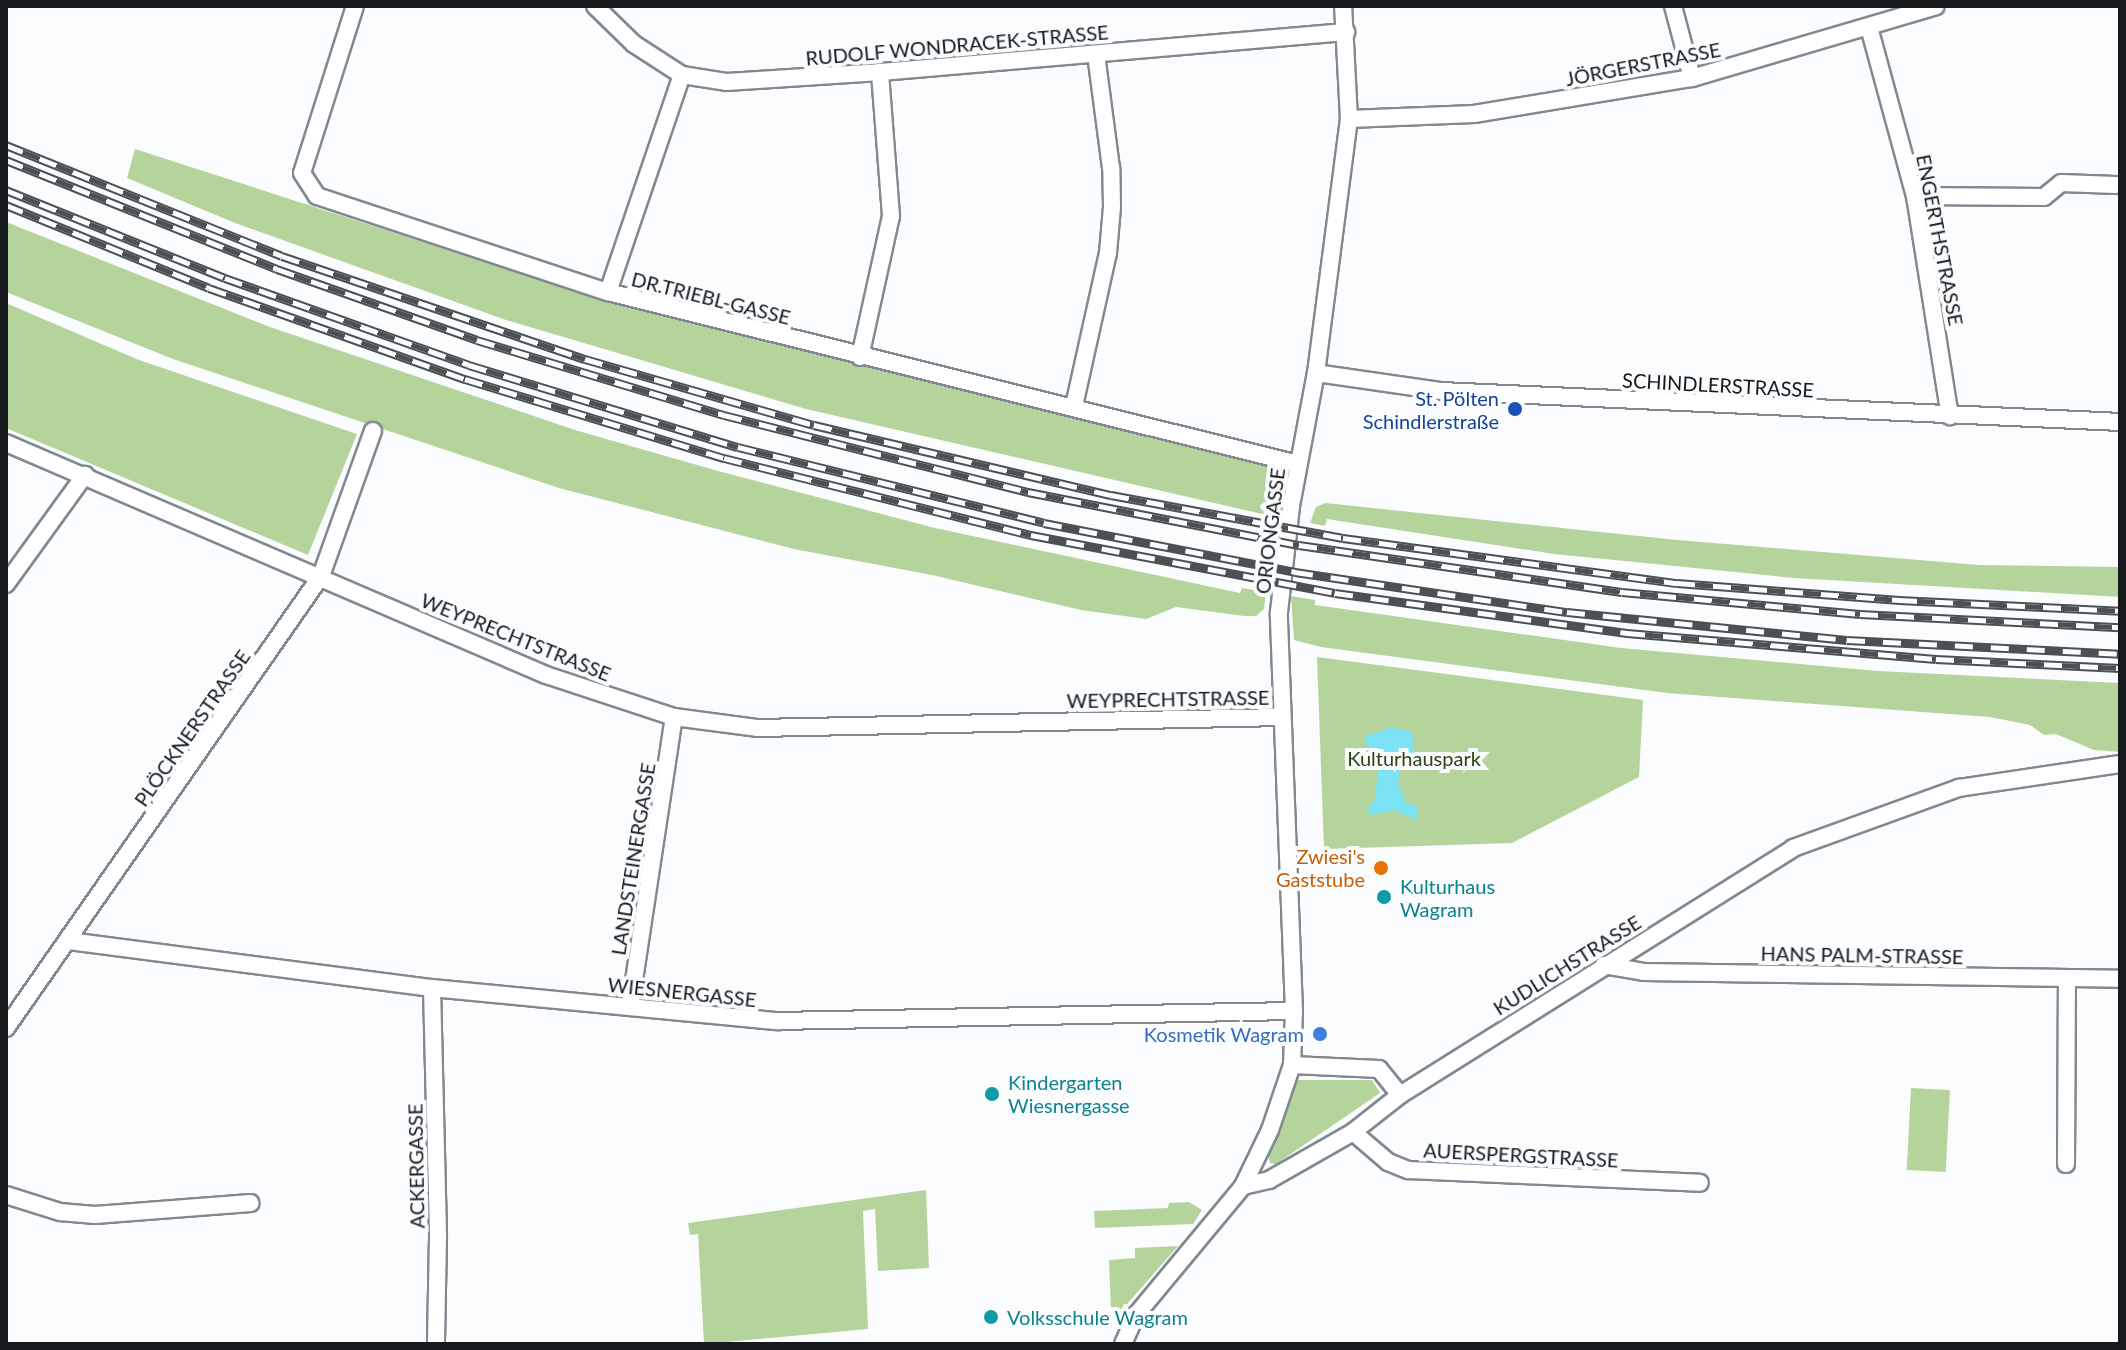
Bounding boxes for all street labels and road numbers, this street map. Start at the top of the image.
street label: RUDOLF WONDRACEK-STRASSE [804,20,1110,70]
street label: JÖRGERSTRASSE [1563,37,1723,91]
street label: ENGERTHSTRASSE [1912,152,1968,328]
street label: DR.TRIEBL-GASSE [629,267,793,329]
street label: SCHINDLERSTRASSE [1622,368,1814,402]
street label: ORIONGASSE [1250,467,1290,595]
street label: WEYPRECHTSTRASSE [417,588,615,686]
street label: PLÖCKNERSTRASSE [129,645,255,811]
street label: WEYPRECHTSTRASSE [1066,685,1270,713]
street label: LANDSTEINERGASSE [606,761,660,957]
street label: KUDLICHSTRASSE [1489,910,1645,1020]
street label: HANS PALM-STRASSE [1760,941,1964,969]
street label: WIESNERGASSE [607,972,757,1012]
street label: ACKERGASSE [403,1103,429,1229]
street label: AUERSPERGSTRASSE [1423,1138,1619,1172]

